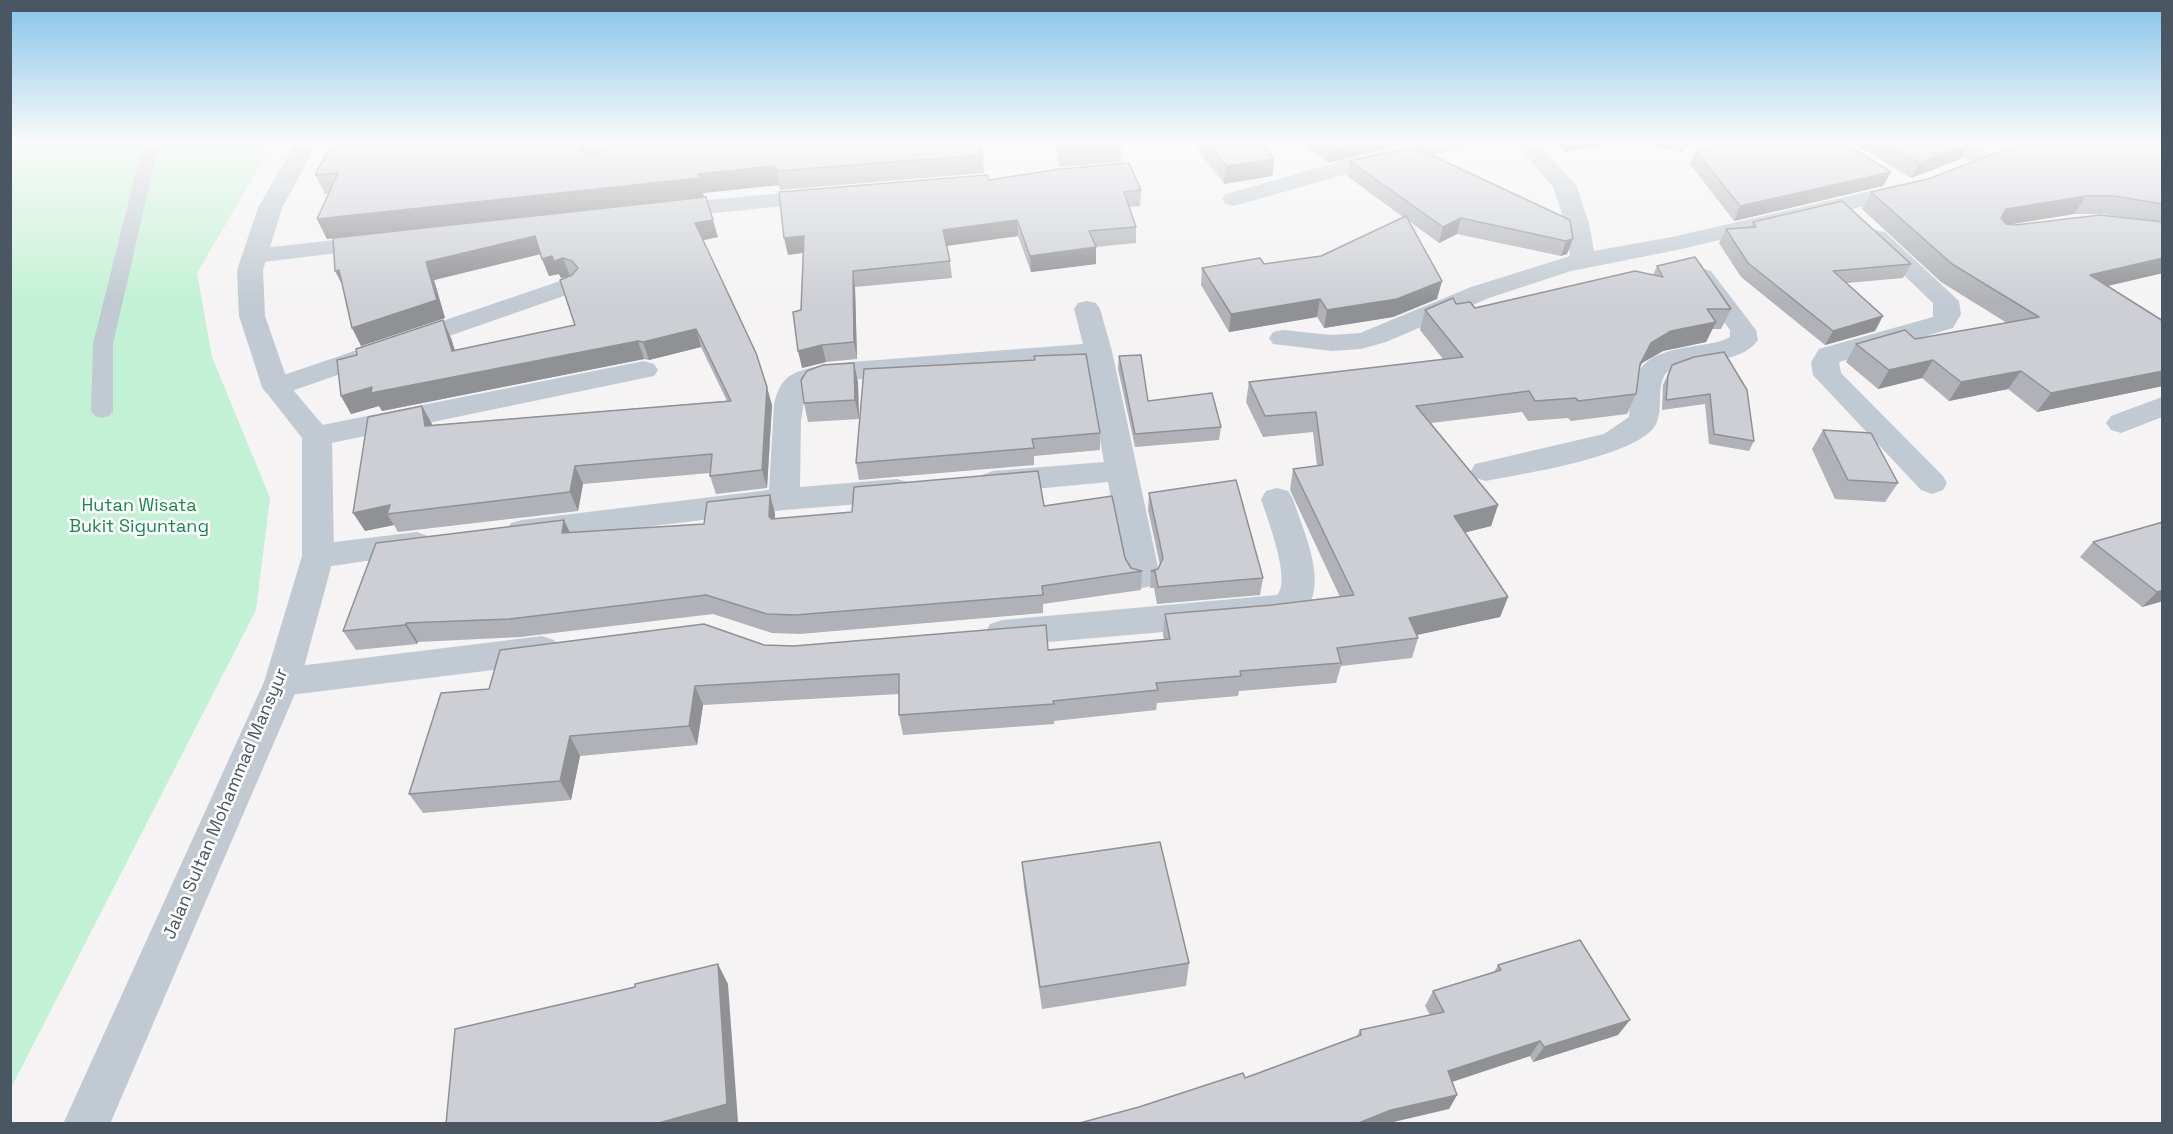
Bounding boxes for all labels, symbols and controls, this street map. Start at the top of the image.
park label: Hutan Wisata Bukit Siguntang [69,495,209,538]
street label: Jalan Sultan Mohammad Mansyur [159,665,293,943]

